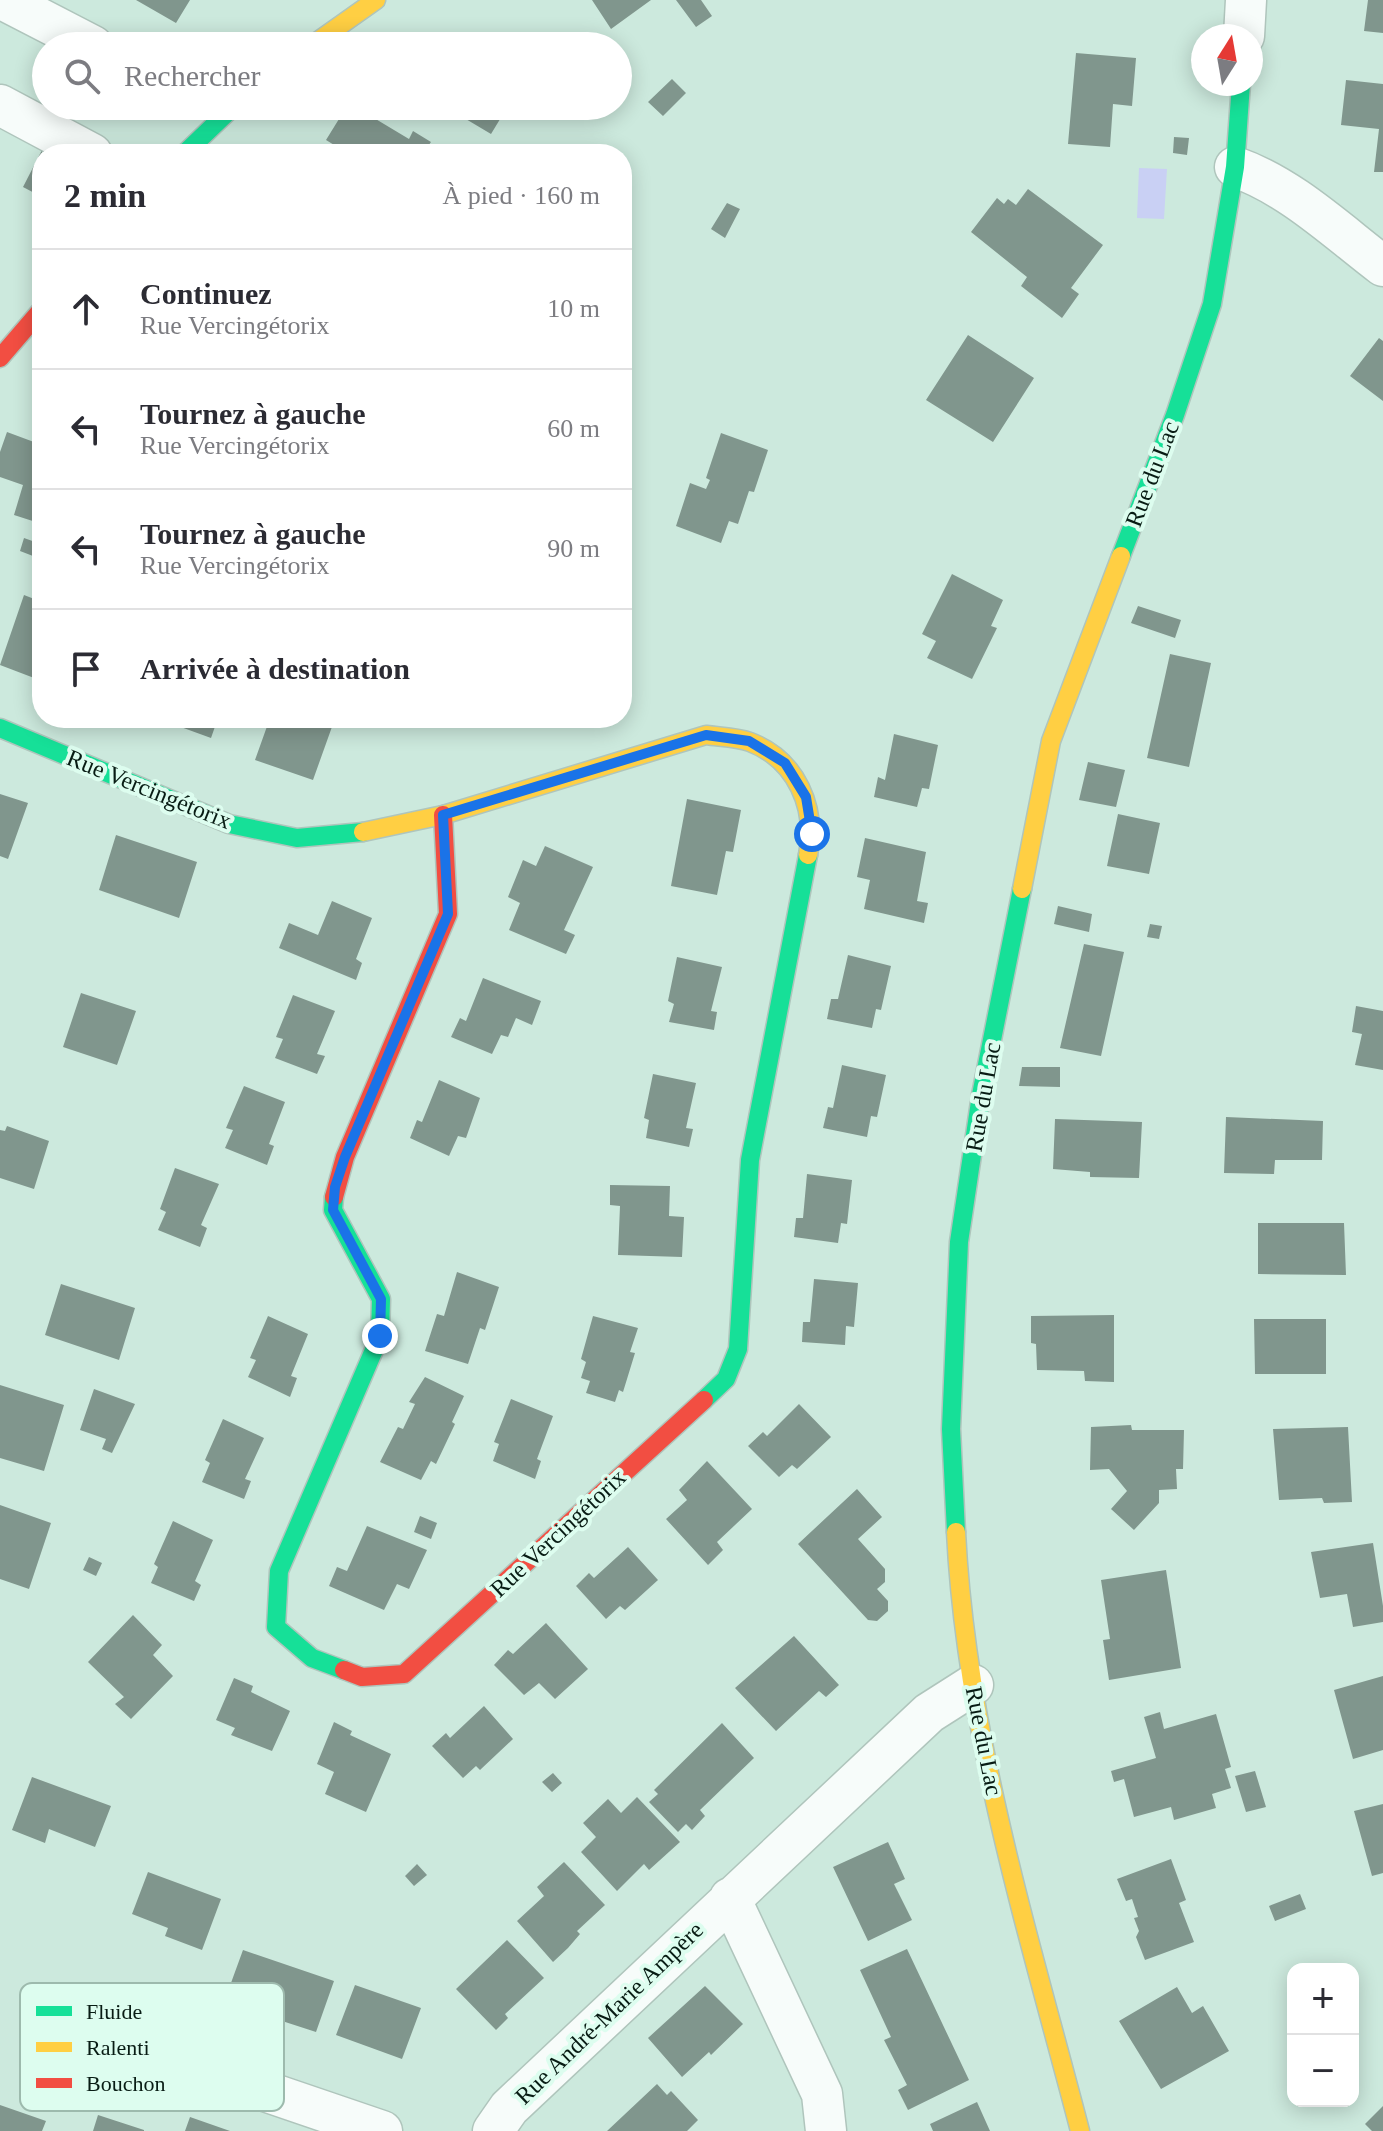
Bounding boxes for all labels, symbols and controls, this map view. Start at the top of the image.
north arrow [1191,24,1263,96]
search box [32,32,632,120]
icon: search [60,54,104,98]
text: Rechercher [124,59,261,92]
text: 2 min [64,177,146,214]
text: À pied · 160 m [443,181,600,210]
text: Continuez [140,277,272,310]
icon: ahead [64,287,108,331]
text: 10 m [547,294,600,323]
text: Rue Vercingétorix [140,311,329,340]
text: Tournez à gauche [140,397,366,430]
icon: left [64,407,108,451]
text: 60 m [547,414,600,443]
street label: Rue du Lac [1120,418,1184,530]
text: Rue Vercingétorix [140,431,329,460]
text: Tournez à gauche [140,517,366,550]
icon: left [64,527,108,571]
text: 90 m [547,534,600,563]
text: Rue Vercingétorix [140,551,329,580]
icon: arrive [64,647,108,691]
text: Arrivée à destination [140,652,410,685]
street label: Rue Vercingétorix [63,744,235,834]
route start [794,816,830,852]
street label: Rue du Lac [961,1040,1005,1154]
route end [362,1318,398,1354]
street label: Rue Vercingétorix [485,1464,631,1602]
street label: Rue du Lac [961,1684,1007,1798]
street label: Rue André-Marie Ampère [510,1917,708,2109]
map controls [1287,1963,1359,2107]
button: + [1287,1963,1359,2035]
legend [20,1983,284,2111]
text: Fluide [86,1999,142,2024]
text: Ralenti [86,2035,150,2060]
button: − [1287,2035,1359,2107]
text: Bouchon [86,2071,165,2096]

